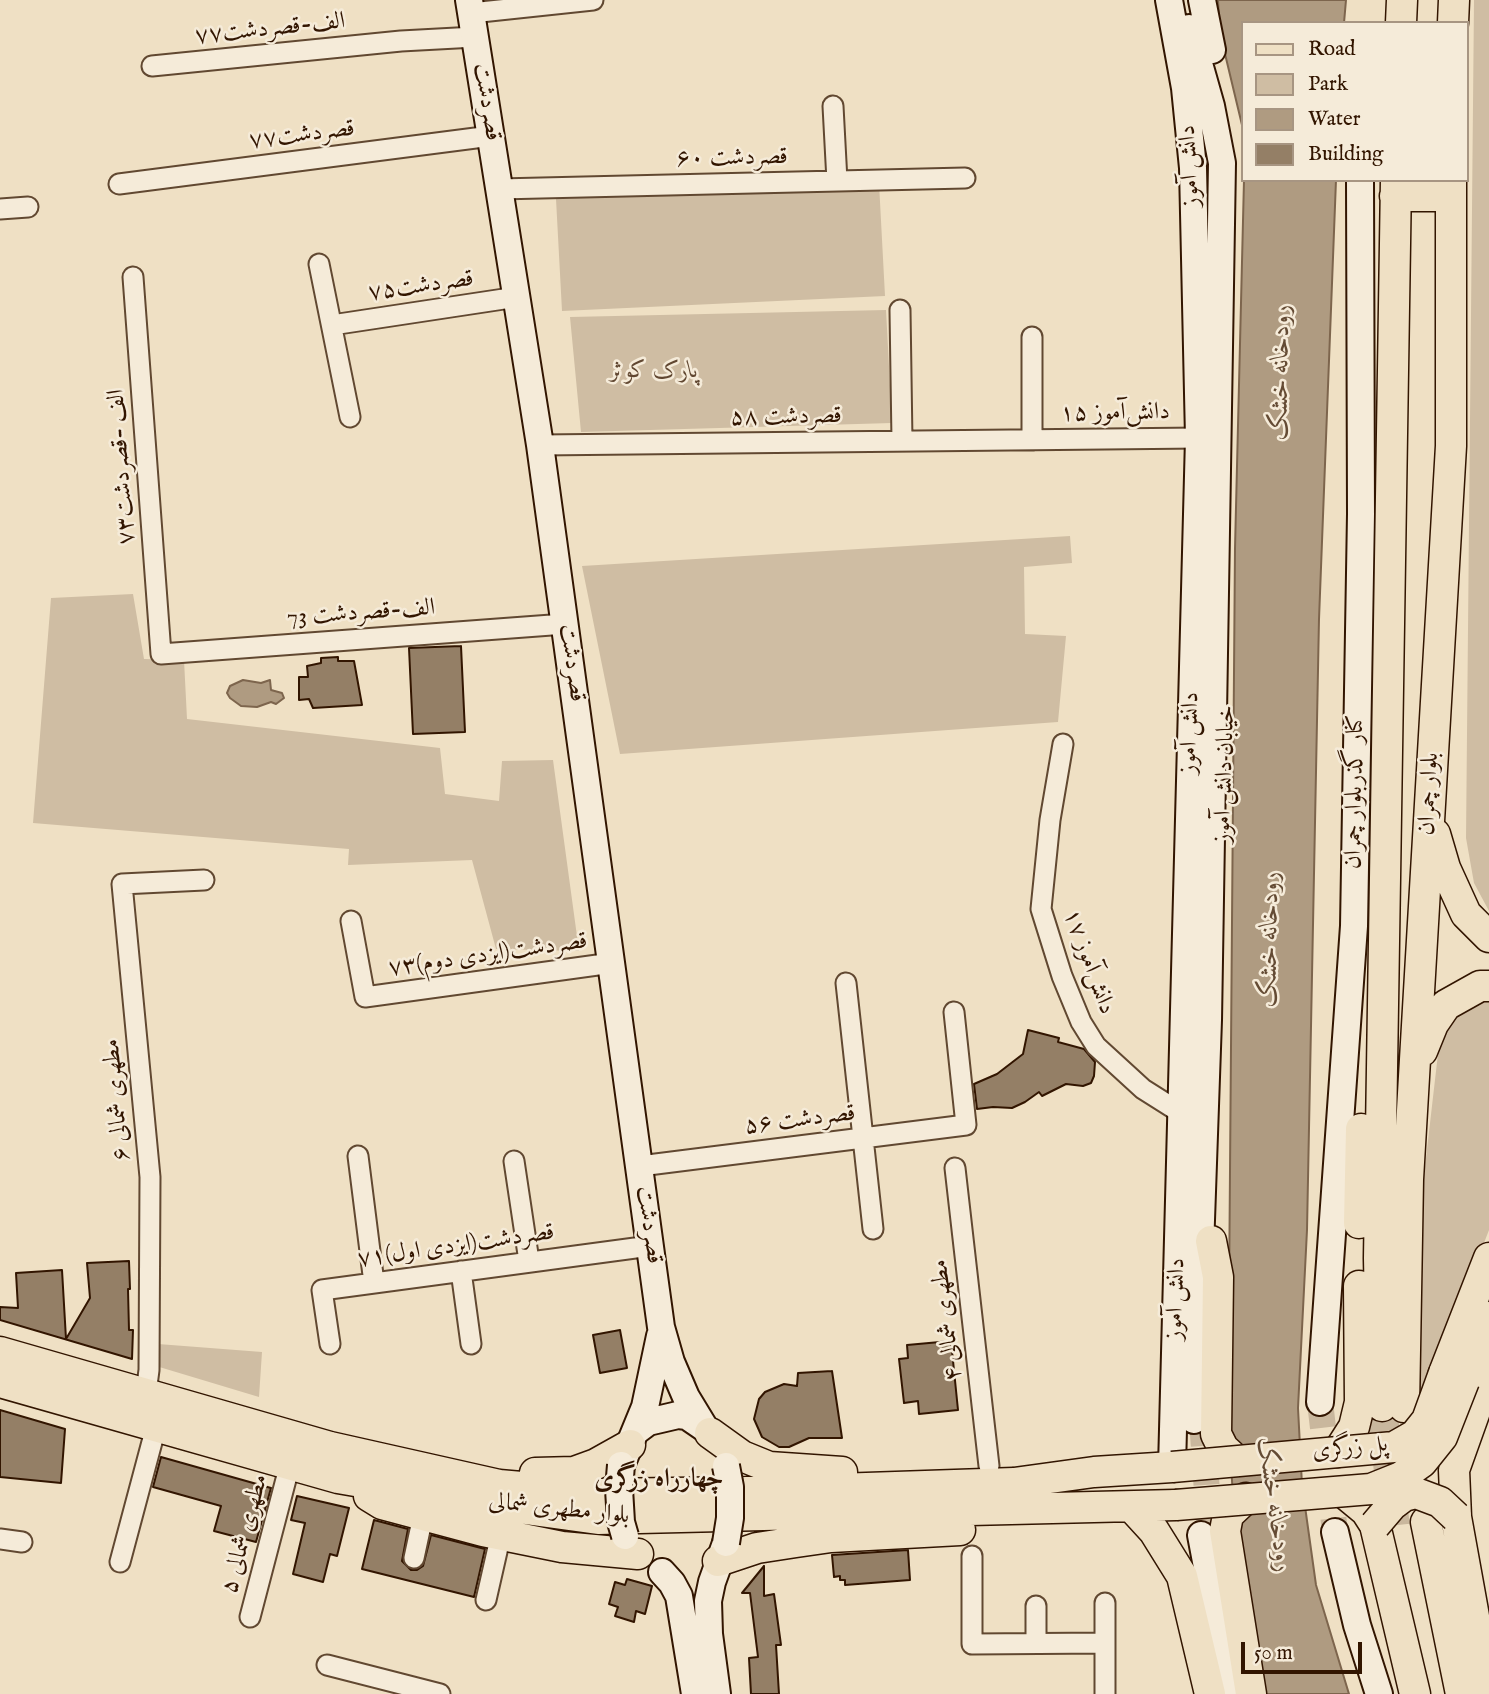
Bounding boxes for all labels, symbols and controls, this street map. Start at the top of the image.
street label: ۷۷الف-قصردشت [193,8,347,52]
legend [1240,21,1468,182]
text: Road [1308,36,1355,63]
street label: قصردشت [466,61,506,143]
text: Park [1308,71,1348,98]
text: Water [1308,106,1360,133]
street label: قصردشت۷۷ [247,115,357,157]
street label: دانش آموز [1174,124,1208,208]
text: Building [1308,141,1383,168]
street label: ۶۰ قصردشت [676,144,788,174]
street label: قصردشت۷۵ [366,265,476,309]
water label: رودخانه خشک [1265,304,1299,440]
park label: پارک کوثر [610,358,698,386]
street label: الف -قصردشت۷۳ [103,388,143,546]
street label: دانش‌آموز ۱۵ [1060,399,1170,429]
street label: قصردشت ۵۸ [730,403,842,433]
street label: 73 الف-قصردشت [286,594,436,634]
street label: قصردشت [551,622,591,704]
street label: دانش آموز [1175,692,1207,774]
street label: خیابان دانش آموز [1209,705,1243,843]
street label: کنار گذربلوار چمران [1340,715,1372,869]
street label: بلوار چمران [1413,752,1447,836]
water label: رودخانه خشک [1254,871,1288,1007]
street label: دانش‌آموز ۱۷ [1056,905,1120,1019]
street label: ۷۳قصردشت(ایزدی دوم) [387,928,589,984]
street label: ۶ مطهری شمالی [98,1038,138,1162]
street label: ۵۶ قصردشت [743,1100,857,1142]
street label: قصردشت [628,1184,668,1266]
street label: ۷۱قصردشت(ایزدی اول) [356,1219,556,1275]
street label: ۴ مطهری شمالی [926,1257,970,1383]
street label: دانش آموز [1161,1258,1193,1340]
street label: پل زرگری [1311,1431,1389,1467]
water label: رودخانه خشک [1248,1436,1298,1574]
district label: چهارراه زرگری [594,1465,724,1497]
street label: ۵ مطهری شمالی [216,1471,276,1597]
street label: بلوار مطهرى شمالى [487,1488,631,1532]
scale bar [1244,1628,1365,1672]
text: 50 m [1254,1640,1293,1667]

